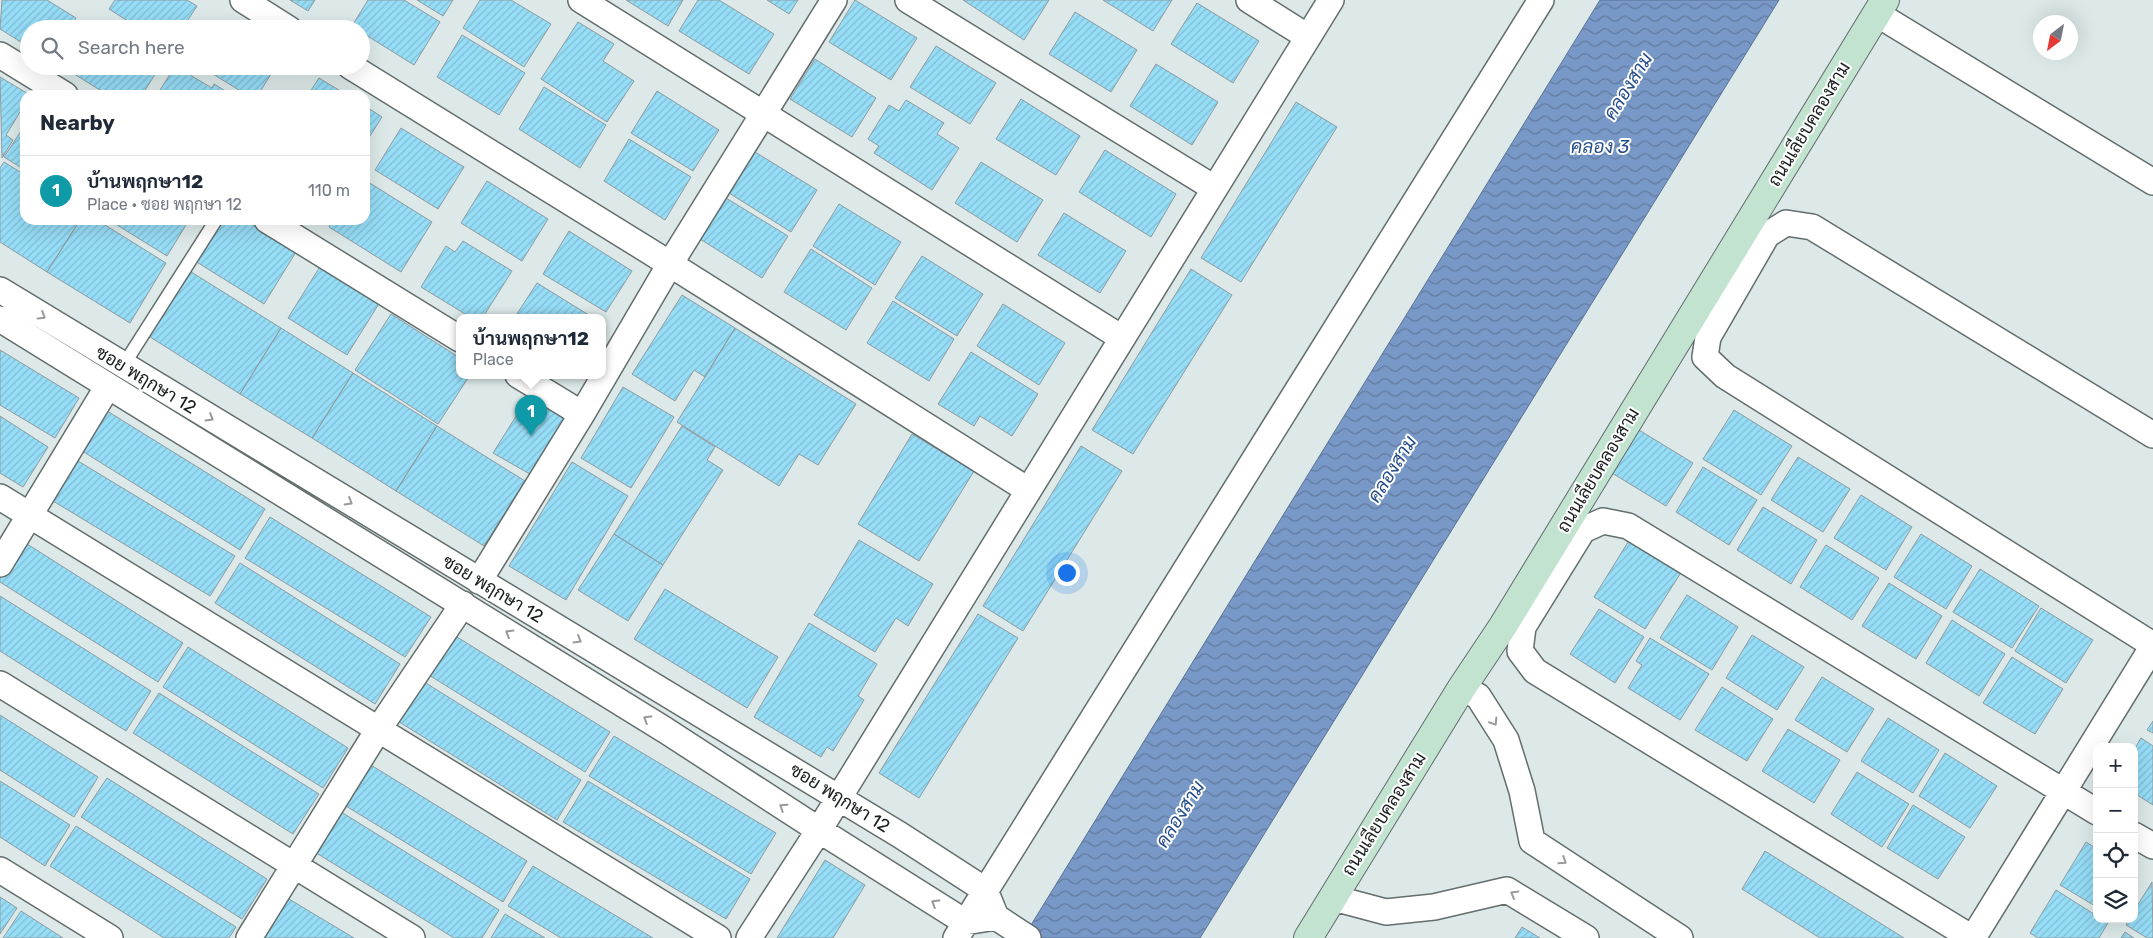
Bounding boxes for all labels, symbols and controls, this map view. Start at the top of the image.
north arrow [2033,15,2078,60]
search box [20,20,370,75]
icon: search [38,34,66,62]
text: Search here [78,36,185,59]
water label: คลองสาม [1599,48,1658,124]
street label: ถนนเลียบคลองสาม [1761,57,1855,190]
text: Nearby [40,110,115,135]
water label: คลอง 3 [1571,135,1630,158]
text: บ้านพฤกษา12 [87,170,203,193]
text: 1 [52,181,60,200]
text: 110 m [308,181,350,200]
text: Place · ซอย พฤกษา 12 [87,195,242,214]
one-way arrow [36,309,45,319]
popup [456,314,606,379]
text: บ้านพฤกษา12 [473,327,589,350]
street label: ซอย พฤกษา 12 [92,341,200,419]
text: Place [473,350,514,369]
pin: 1 [515,395,547,436]
street label: ถนนเลียบคลองสาม [1550,403,1644,536]
one-way arrow [205,412,214,422]
water label: คลองสาม [1363,431,1422,507]
one-way arrow [344,496,353,506]
street label: ซอย พฤกษา 12 [439,550,547,628]
your location [1054,560,1080,586]
one-way arrow [505,629,514,639]
one-way arrow [573,634,582,644]
one-way arrow [643,715,652,725]
one-way arrow [1488,716,1497,725]
map controls [2093,743,2138,923]
button: + [2093,743,2138,788]
street label: ถนนเลียบคลองสาม [1335,747,1431,880]
street label: ซอย พฤกษา 12 [786,759,894,837]
water label: คลองสาม [1151,776,1210,852]
button: − [2093,788,2138,833]
one-way arrow [779,804,789,813]
button: locate [2093,833,2138,878]
one-way arrow [1557,855,1566,864]
button: layers [2093,878,2138,923]
one-way arrow [1511,891,1520,901]
one-way arrow [932,900,941,910]

